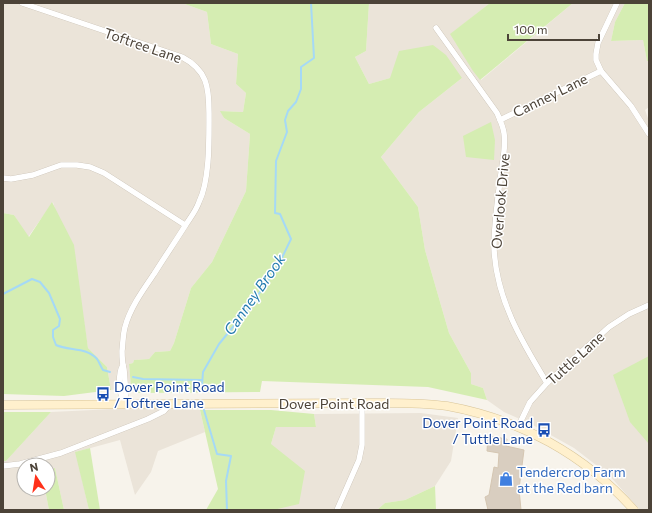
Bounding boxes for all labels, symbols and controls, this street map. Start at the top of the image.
scale bar [508,16,599,42]
text: 100 m [514,22,548,36]
street label: Toftree Lane [102,24,184,66]
street label: Canney Lane [510,70,590,120]
street label: Overlook Drive [487,153,513,249]
water label: Canney Brook [219,249,289,338]
street label: Tuttle Lane [543,328,607,388]
place label: Dover Point Road / Toftree Lane [114,378,225,411]
bus stop icon: Dover Point Road / Toftree Lane [95,386,111,402]
street label: Dover Point Road [279,395,389,412]
place label: Dover Point Road / Tuttle Lane [422,414,533,447]
bus stop icon: Dover Point Road / Tuttle Lane [536,422,552,438]
north arrow [16,457,56,497]
text: N [28,460,39,474]
place label: Tendercrop Farm at the Red barn [517,463,626,496]
shop icon: Tendercrop Farm at the Red barn [498,471,514,487]

